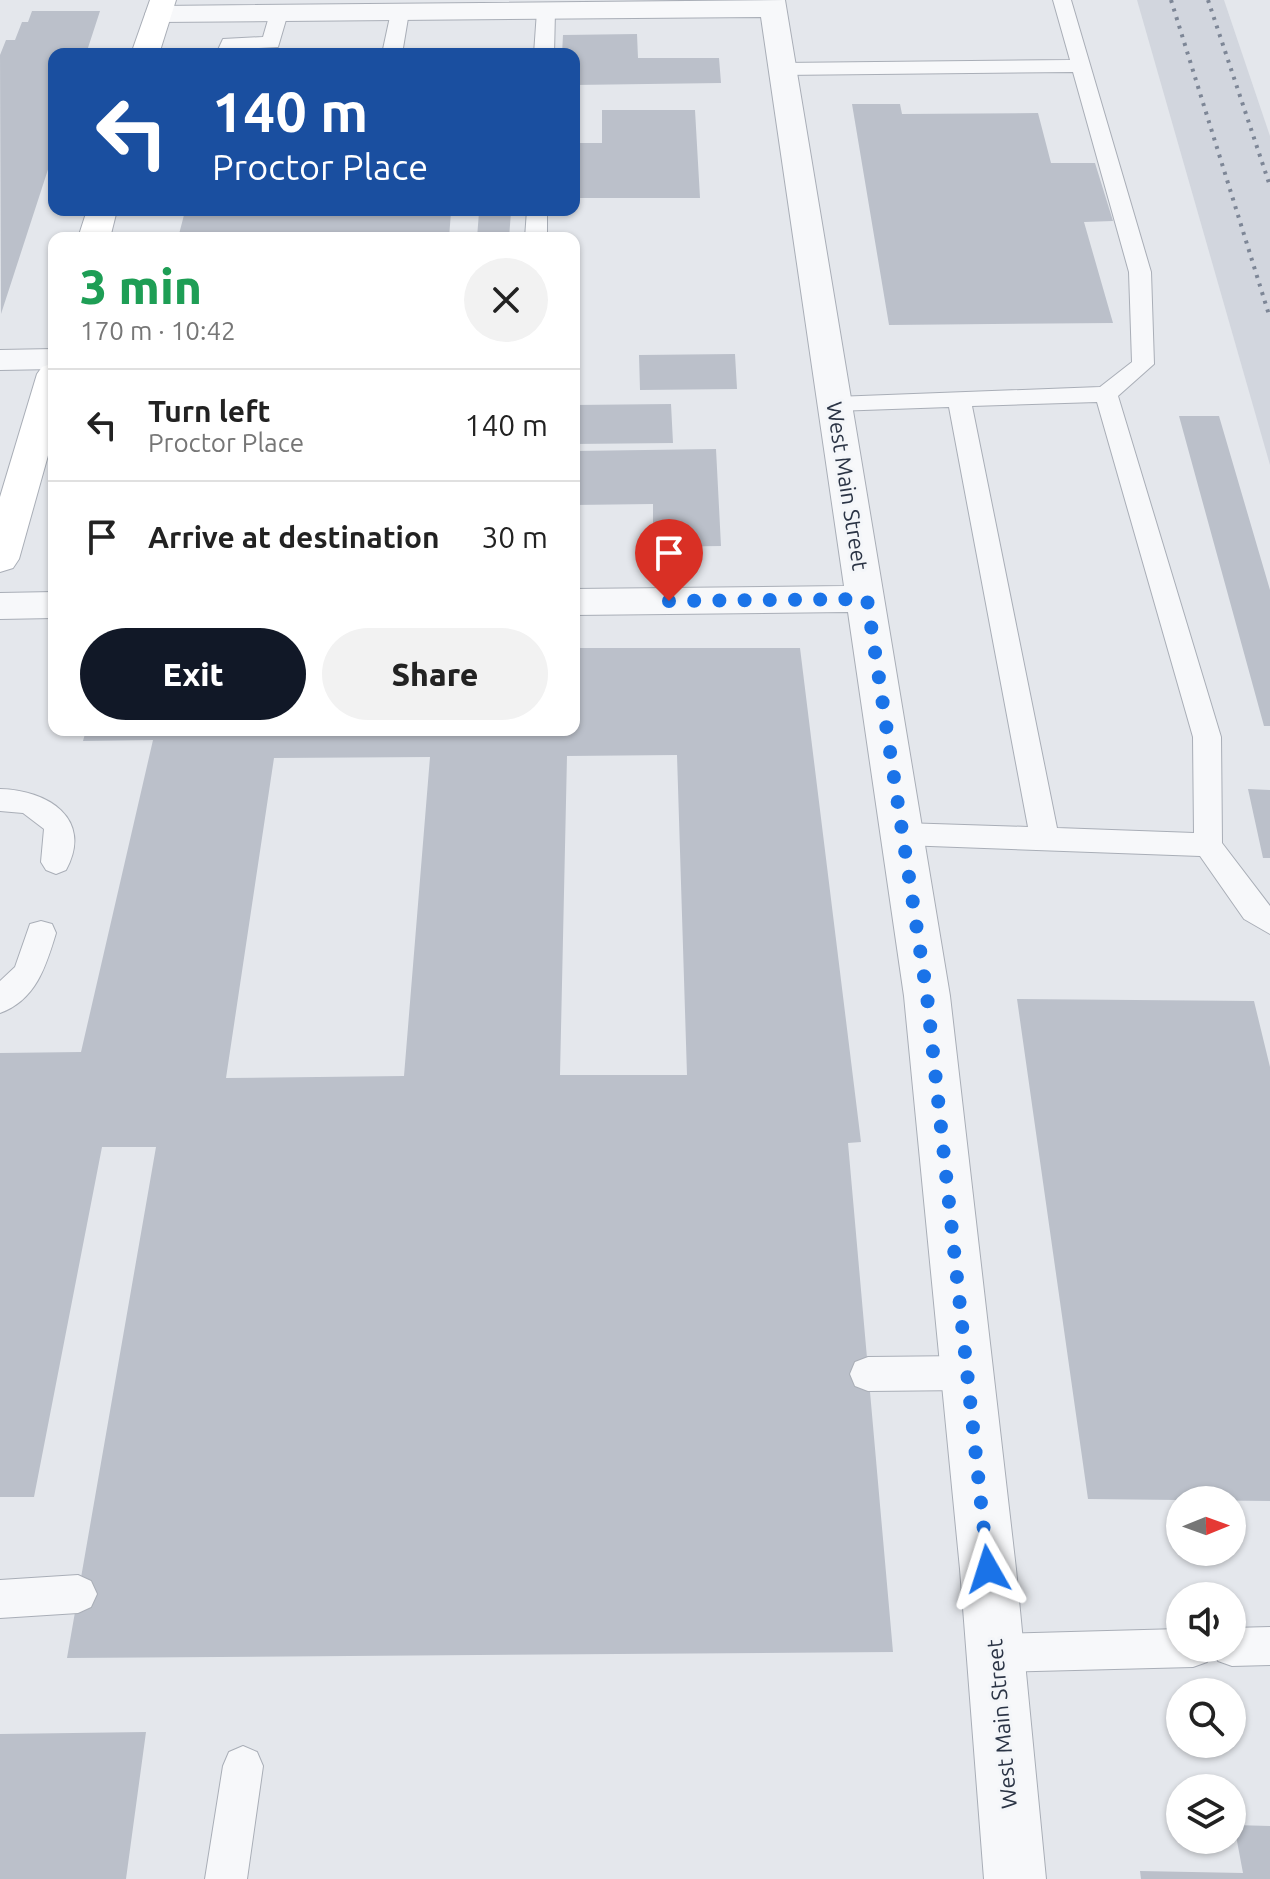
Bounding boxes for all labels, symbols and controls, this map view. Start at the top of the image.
icon: left [80,80,184,184]
text: 140 m [212,80,368,143]
text: Proctor Place [212,146,428,187]
button: close [464,258,548,342]
text: 3 min [80,259,202,313]
text: 170 m · 10:42 [80,316,236,345]
text: Turn left [148,394,270,428]
street label: West Main Street [822,400,874,572]
icon: left [80,403,124,447]
text: 140 m [464,408,548,442]
text: Proctor Place [148,428,304,457]
icon: arrive [80,515,124,559]
pin [635,519,703,601]
text: Arrive at destination [148,520,440,554]
text: 30 m [481,520,548,554]
icon: arrive [647,531,691,575]
button: Exit [80,628,306,720]
button: Share [322,628,548,720]
north arrow [1166,1486,1246,1566]
map controls [1166,1486,1246,1854]
position arrow [946,1527,1030,1611]
button: sound [1166,1582,1246,1662]
street label: West Main Street [981,1638,1021,1810]
button: search [1166,1678,1246,1758]
button: layers [1166,1774,1246,1854]

